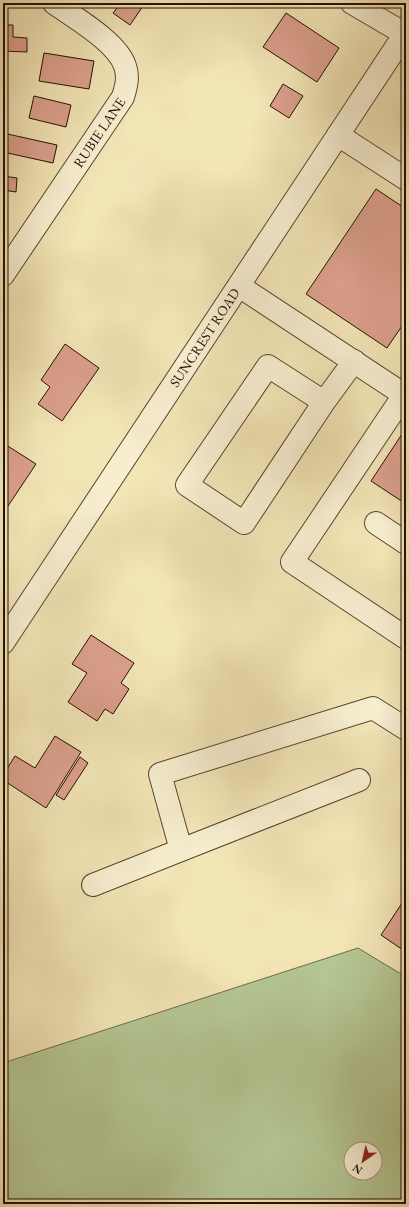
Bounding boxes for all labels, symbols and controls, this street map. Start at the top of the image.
street label: RUBIE LANE [69,94,129,171]
street label: SUNCREST ROAD [165,284,244,390]
north arrow [343,1141,383,1181]
text: N [350,1161,365,1178]

